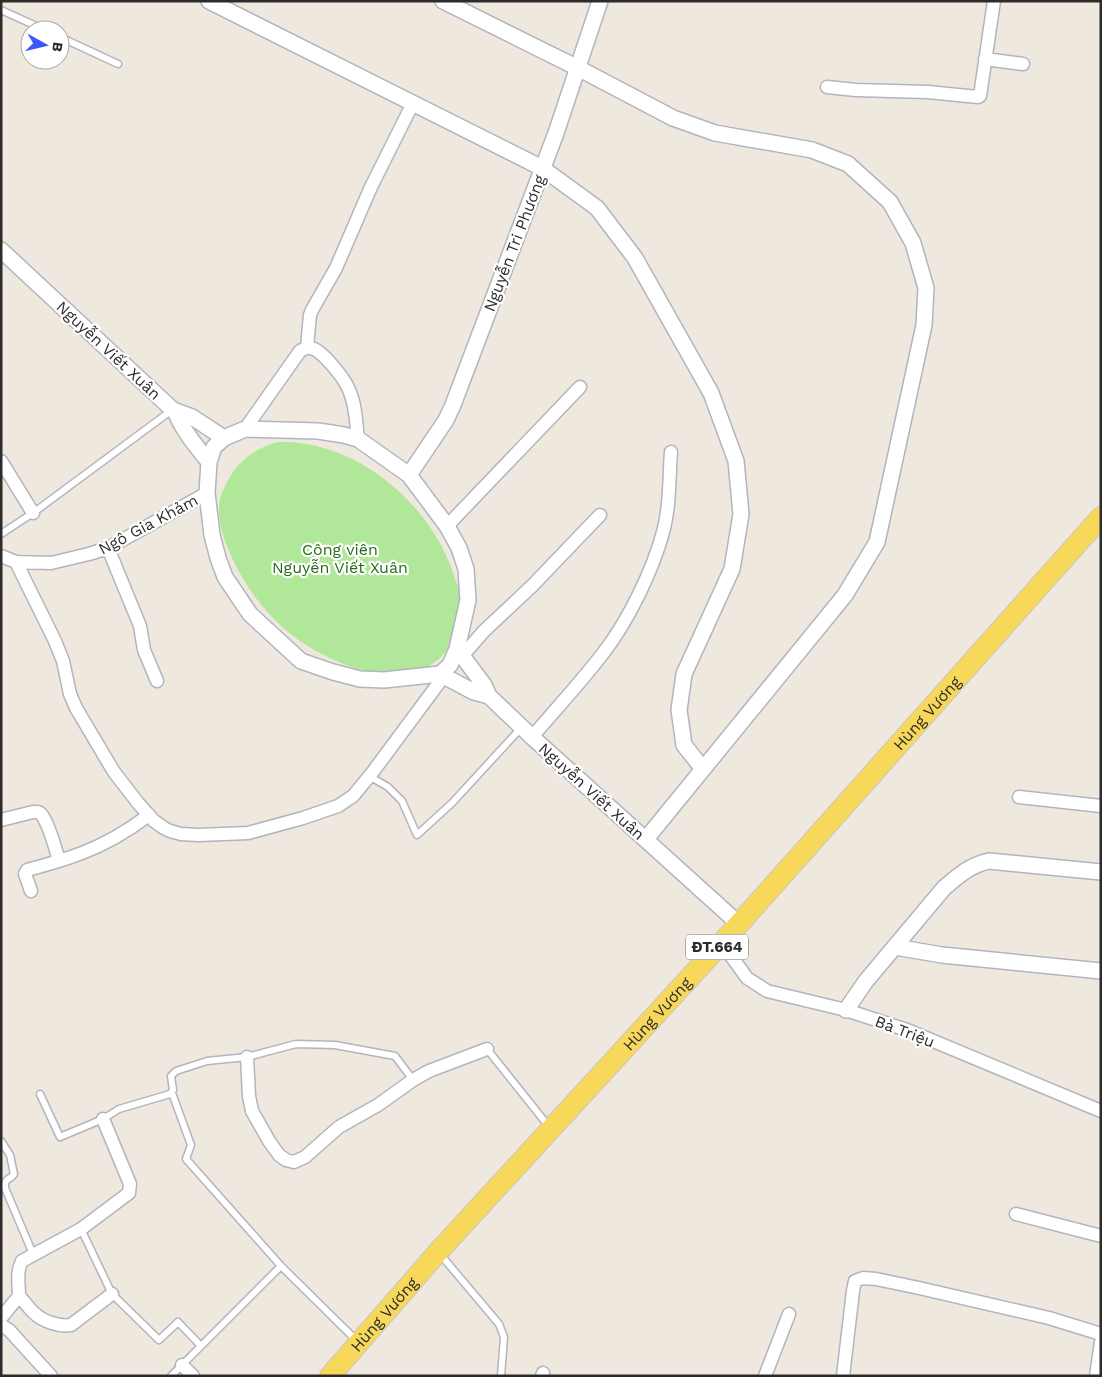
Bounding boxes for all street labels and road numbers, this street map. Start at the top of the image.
street label: Nguyễn Tri Phương [480,172,549,314]
street label: Nguyễn Viết Xuân [52,297,165,404]
street label: Ngô Gia Khảm [95,490,201,559]
street label: Hùng Vương [889,672,965,754]
street label: Nguyễn Viết Xuân [535,739,649,844]
road number: ĐT.664 [686,934,748,960]
street label: Hùng Vương [619,973,696,1054]
street label: Bà Triệu [872,1011,937,1052]
street label: Hùng Vương [347,1273,422,1356]

